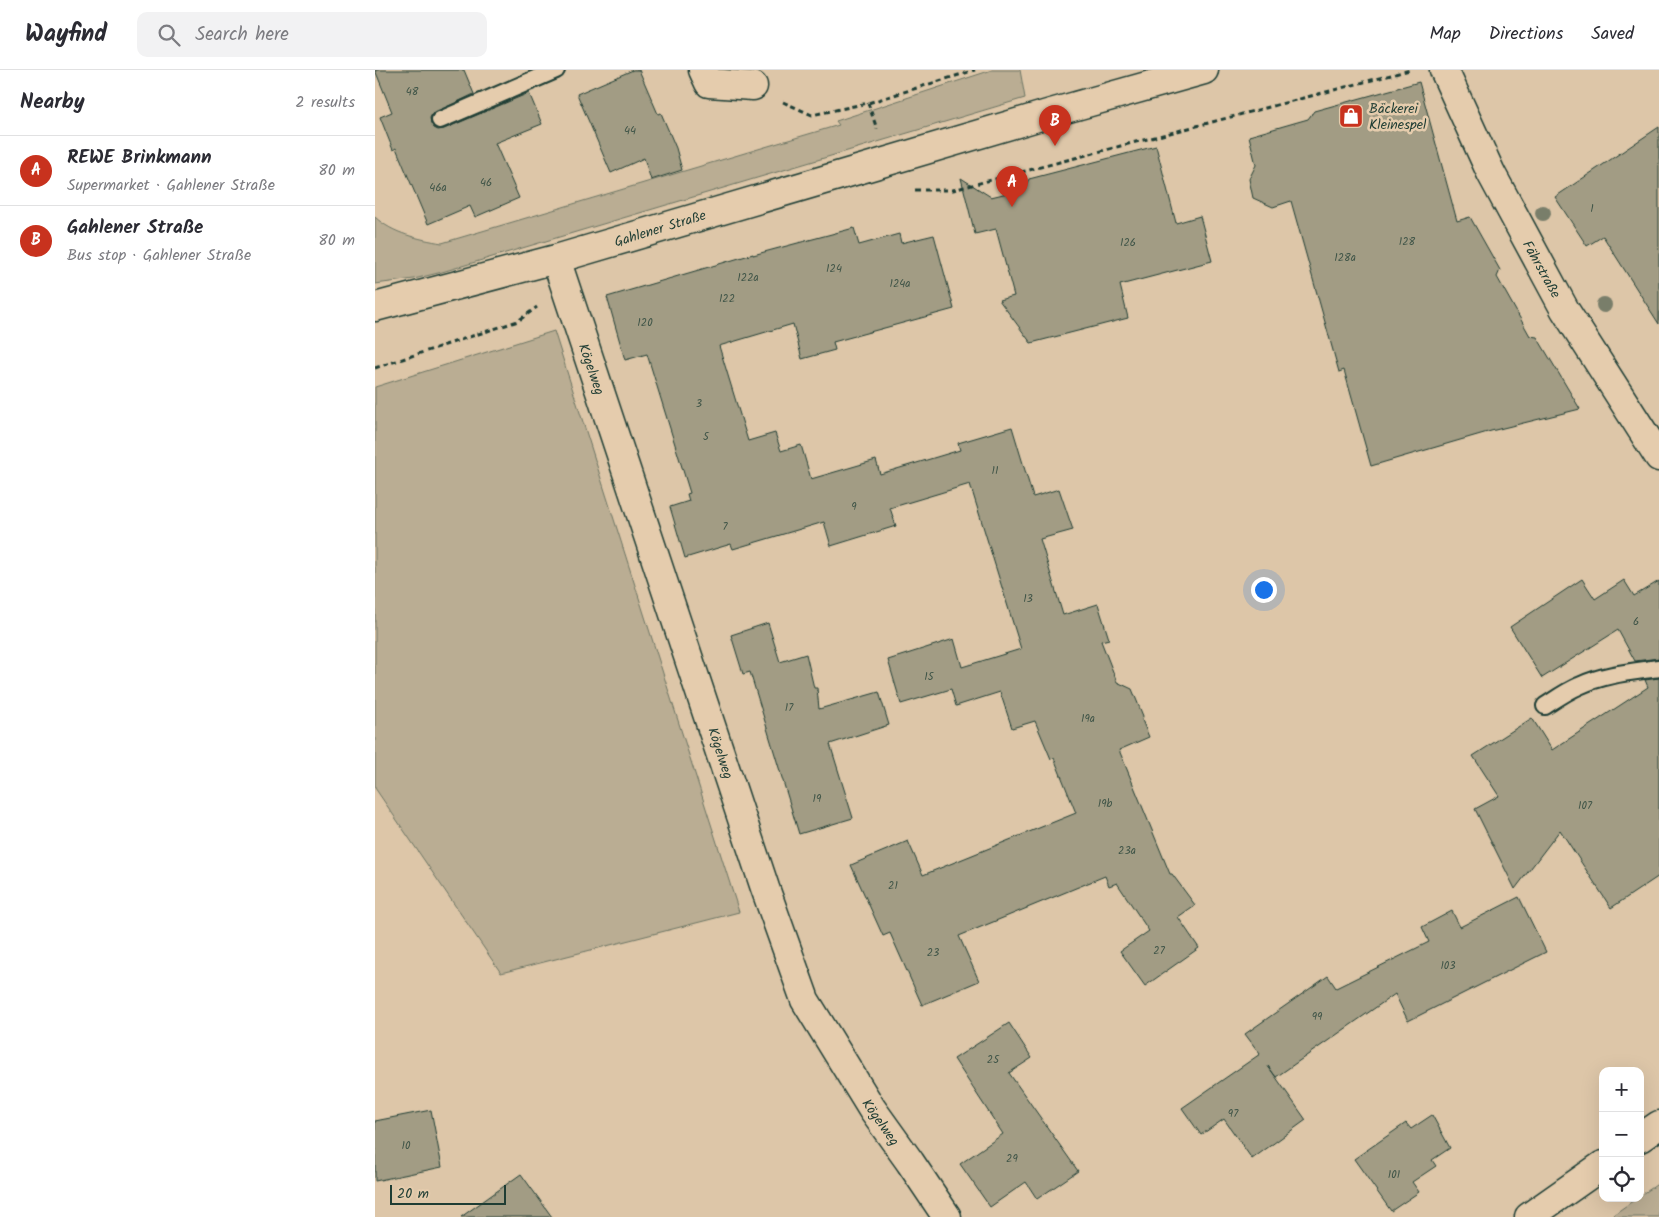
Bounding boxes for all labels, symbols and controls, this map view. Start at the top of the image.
search box [137,12,487,57]
text: Wayfind [25,15,107,54]
text: Search here [195,20,289,50]
text: Map [1429,20,1461,49]
text: Directions [1489,20,1563,49]
text: Saved [1591,20,1634,49]
icon: search [155,21,183,49]
house number: 48 [406,83,419,101]
text: Nearby [20,86,85,119]
text: 2 results [295,90,355,115]
place label: Bäckerei Kleinespel [1369,98,1427,136]
shop icon: Bäckerei Kleinespel [1338,103,1364,129]
pin: B [1039,105,1071,146]
house number: 44 [624,122,636,140]
text: REWE Brinkmann [67,143,211,173]
text: A [31,158,41,183]
text: 80 m [318,158,355,183]
pin: A [996,166,1028,207]
text: Supermarket · Gahlener Straße [67,173,275,198]
house number: 46 [480,174,492,192]
house number: 46a [429,179,447,197]
house number: 1 [1590,200,1594,218]
street label: Gahlener Straße [612,204,710,253]
text: Gahlener Straße [67,213,203,243]
text: B [31,228,41,253]
text: 80 m [318,228,355,253]
house number: 128 [1399,233,1416,251]
house number: 126 [1120,234,1136,252]
street label: Fährstraße [1516,237,1566,303]
text: Bus stop · Gahlener Straße [67,243,251,268]
house number: 128a [1334,249,1356,267]
house number: 124 [826,260,842,278]
house number: 122a [737,269,759,287]
house number: 124a [889,275,911,293]
house number: 122 [719,290,735,308]
house number: 120 [637,314,653,332]
street label: Kögelweg [572,341,610,398]
house number: 3 [696,395,702,413]
house number: 5 [703,428,710,446]
house number: 11 [992,462,998,480]
house number: 9 [851,498,857,516]
house number: 7 [722,518,728,536]
your location [1251,577,1277,603]
house number: 13 [1023,590,1033,608]
house number: 6 [1633,613,1639,631]
house number: 15 [924,668,935,686]
house number: 17 [785,699,794,717]
house number: 19a [1081,710,1095,728]
street label: Kögelweg [701,725,739,782]
house number: 19 [813,790,822,808]
house number: 19b [1098,795,1113,813]
house number: 107 [1578,797,1593,815]
house number: 23a [1118,842,1136,860]
house number: 21 [888,877,898,895]
house number: 27 [1153,942,1166,960]
house number: 23 [927,944,939,962]
house number: 103 [1440,957,1456,975]
house number: 99 [1312,1008,1323,1026]
house number: 25 [987,1051,1000,1069]
map controls [1599,1067,1644,1202]
button: + [1599,1067,1644,1112]
street label: Kögelweg [856,1094,904,1151]
house number: 97 [1228,1105,1239,1123]
button: − [1599,1112,1644,1157]
house number: 10 [402,1137,411,1155]
house number: 29 [1006,1150,1019,1168]
button: locate [1599,1157,1644,1202]
house number: 101 [1388,1166,1400,1184]
scale bar [390,1182,506,1205]
text: 20 m [397,1183,429,1205]

